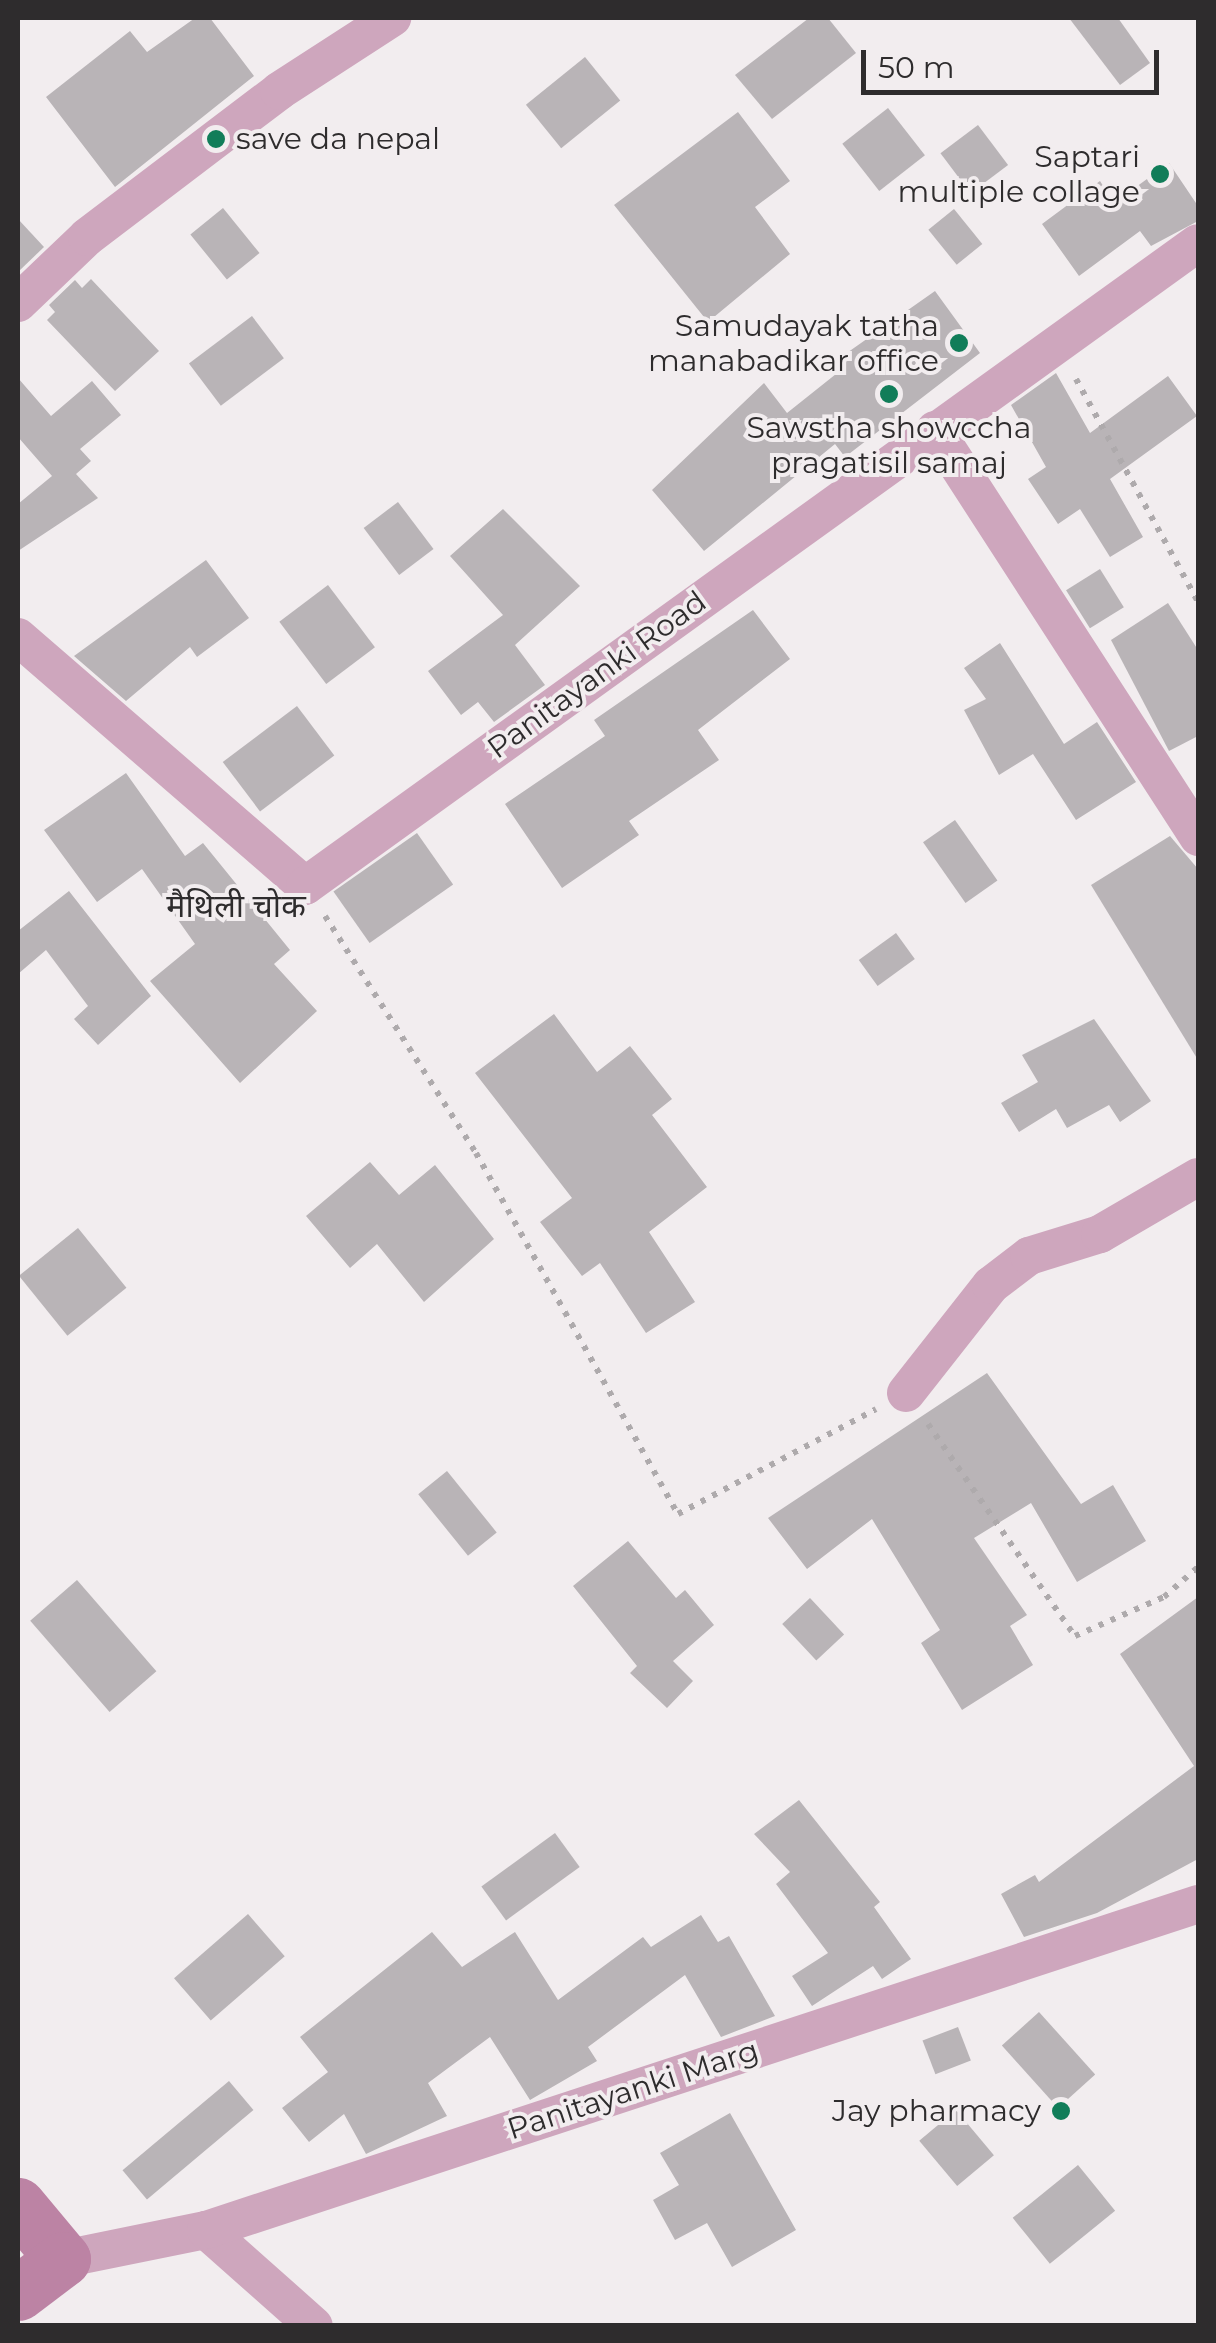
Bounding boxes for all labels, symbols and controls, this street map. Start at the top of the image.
scale bar [866,30,1164,92]
text: 50 m [878,49,955,86]
place label: save da nepal [236,121,440,157]
marker: save da nepal [205,128,227,150]
place label: Saptari multiple collage [898,139,1140,210]
marker: Saptari multiple collage [1149,163,1171,185]
place label: Samudayak tatha manabadikar office [648,308,939,378]
marker: Samudayak tatha manabadikar office [948,332,970,354]
marker: Sawstha showccha pragatisil samaj [878,383,900,405]
place label: Sawstha showccha pragatisil samaj [746,410,1032,480]
street label: Panitayanki Road [481,584,713,766]
district label: मैथिली चोक [166,887,306,925]
street label: Panitayanki Marg [503,2032,763,2148]
place label: Jay pharmacy [832,2093,1041,2129]
marker: Jay pharmacy [1050,2100,1072,2122]

